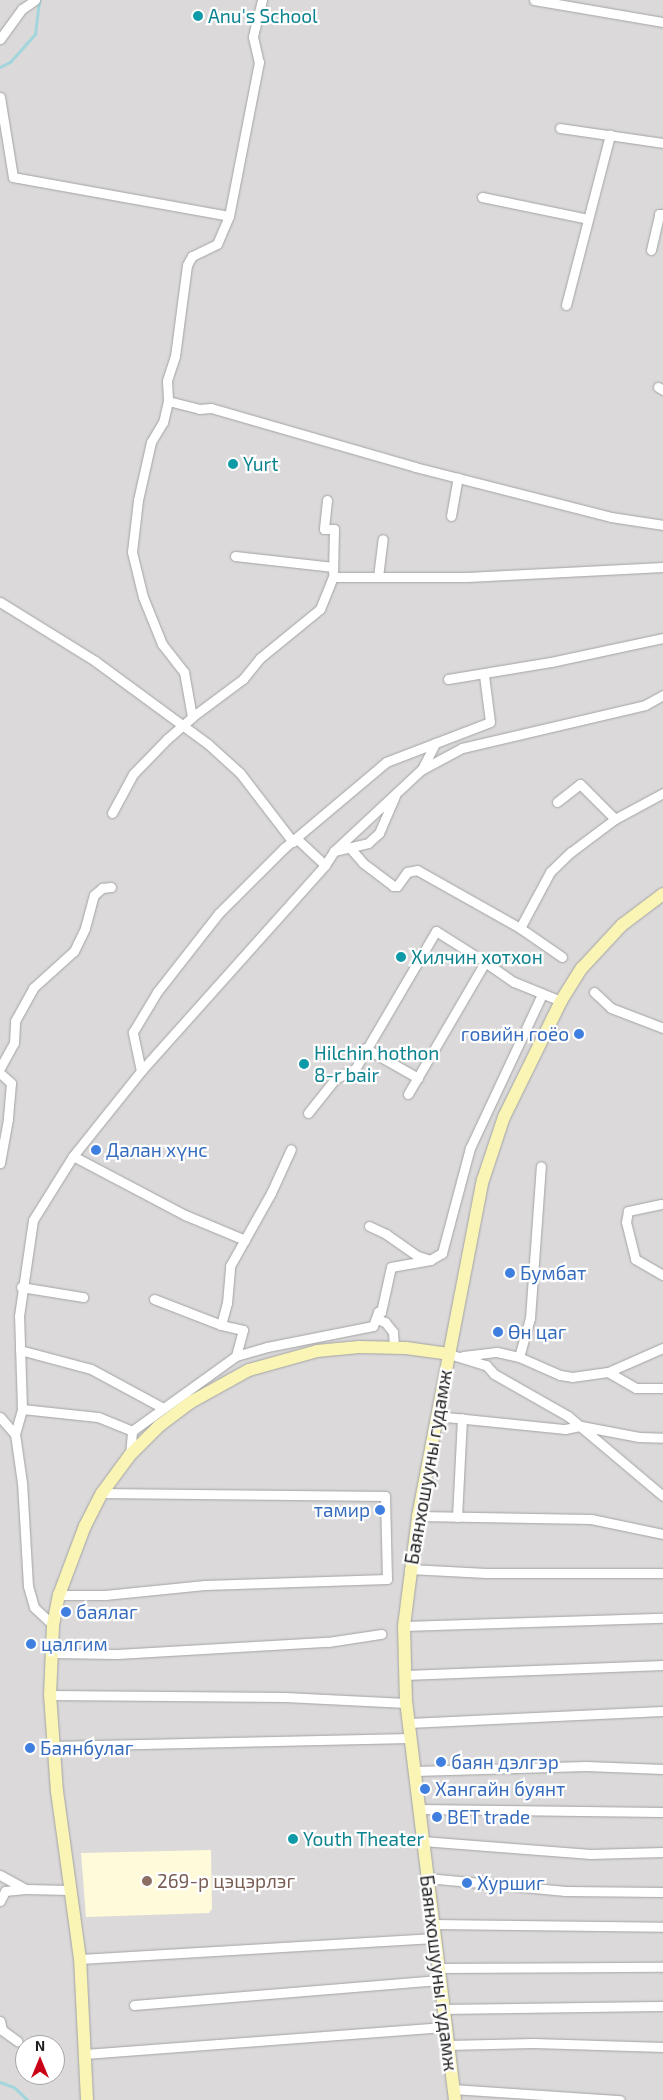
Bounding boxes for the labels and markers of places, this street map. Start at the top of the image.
place label: Anu's School [208,5,318,27]
marker: Anu's School [192,10,204,22]
place label: Yurt [243,453,278,475]
marker: Yurt [227,458,239,470]
place label: Хилчин хотхон [411,946,543,968]
marker: Хилчин хотхон [395,951,407,963]
place label: говийн гоёо [461,1023,569,1045]
marker: говийн гоёо [573,1028,585,1040]
place label: Hilchin hothon 8-r bair [314,1042,439,1086]
marker: Hilchin hothon 8-r bair [298,1058,310,1070]
place label: Далан хүнс [106,1139,208,1161]
marker: Далан хүнс [90,1144,102,1156]
place label: Бумбат [520,1262,586,1284]
marker: Бумбат [504,1267,516,1279]
place label: Өн цаг [508,1321,566,1343]
marker: Өн цаг [492,1326,504,1338]
place label: тамир [314,1499,370,1521]
marker: тамир [374,1504,386,1516]
place label: баялаг [76,1601,138,1623]
marker: баялаг [60,1606,72,1618]
place label: цалгим [41,1633,108,1655]
marker: цалгим [25,1638,37,1650]
place label: Баянбулаг [40,1737,133,1759]
marker: Баянбулаг [24,1742,36,1754]
place label: баян дэлгэр [451,1751,559,1773]
marker: баян дэлгэр [435,1756,447,1768]
place label: Хангайн буянт [435,1778,565,1800]
marker: Хангайн буянт [419,1783,431,1795]
place label: BET trade [447,1806,531,1828]
marker: BET trade [431,1811,443,1823]
place label: Youth Theater [303,1828,424,1850]
marker: Youth Theater [287,1833,299,1845]
place label: 269-р цэцэрлэг [157,1870,295,1892]
place label: Хуршиг [477,1872,545,1894]
marker: 269-р цэцэрлэг [141,1875,153,1887]
marker: Хуршиг [461,1877,473,1889]

